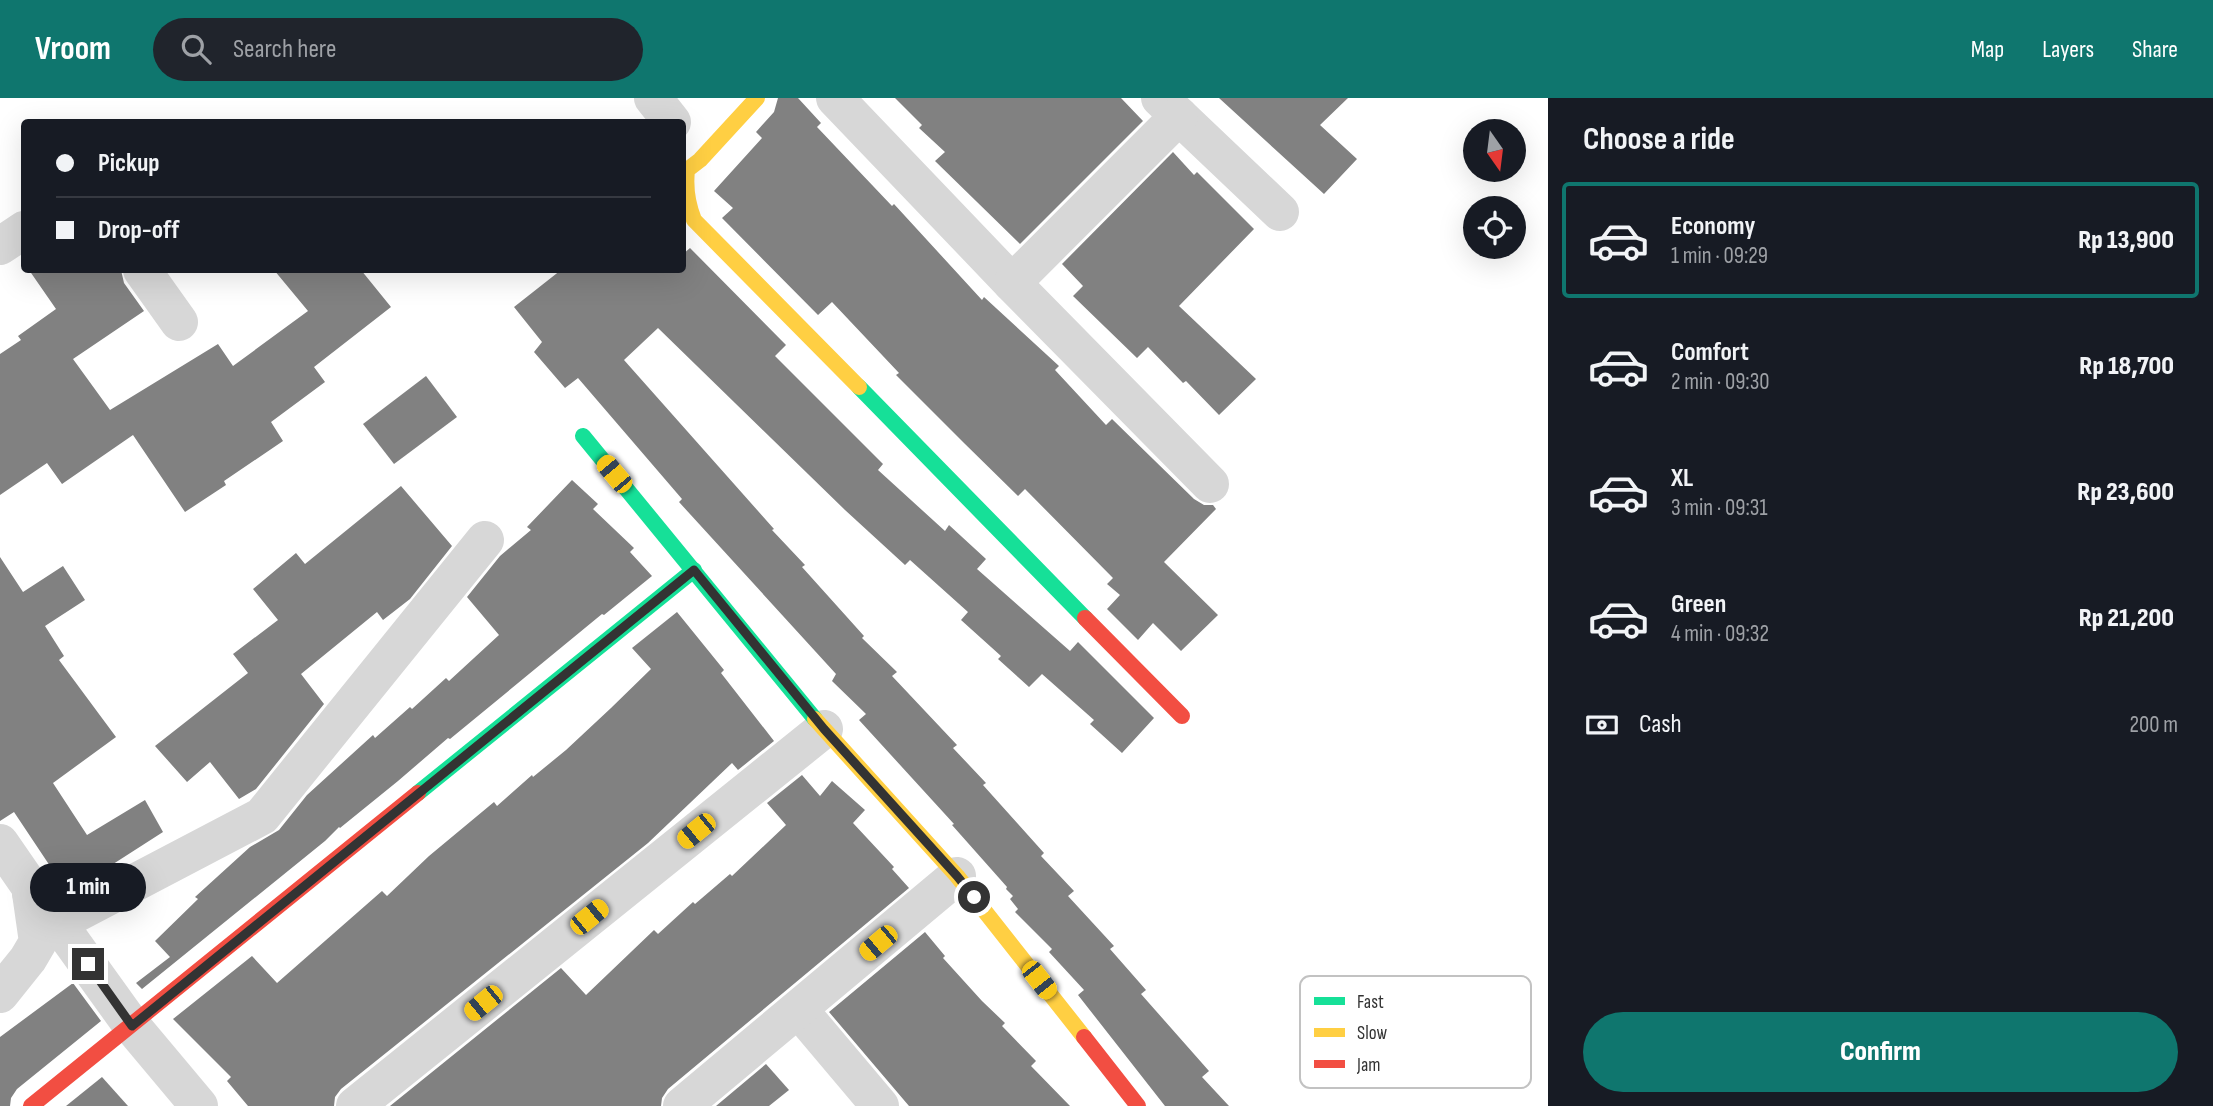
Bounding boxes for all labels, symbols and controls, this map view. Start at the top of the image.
search box [153,18,643,81]
text: Vroom [35,29,111,69]
icon: search [177,30,215,68]
text: Search here [233,34,336,65]
text: Map [1971,35,2004,64]
text: Layers [2042,35,2094,64]
text: Share [2132,35,2178,64]
north arrow [1463,119,1526,182]
map controls [1463,119,1526,259]
text: Choose a ride [1583,120,1735,159]
text: Pickup [98,148,160,179]
button: locate [1463,196,1526,259]
icon: car [1587,209,1650,272]
text: Economy [1671,211,1755,242]
text: Drop-off [98,215,179,246]
text: Rp 13,900 [2078,225,2174,256]
text: 1 min · 09:29 [1671,242,1768,270]
icon: car [1587,335,1650,398]
text: Comfort [1671,337,1749,368]
text: Rp 18,700 [2079,351,2174,382]
text: 2 min · 09:30 [1671,368,1770,396]
car [593,451,636,497]
icon: car [1587,461,1650,524]
text: XL [1671,463,1693,494]
text: Rp 23,600 [2077,477,2174,508]
text: 3 min · 09:31 [1671,494,1768,522]
icon: car [1587,587,1650,650]
text: Green [1671,589,1726,620]
text: Rp 21,200 [2079,603,2174,634]
text: 4 min · 09:32 [1671,620,1769,648]
icon: cash [1583,706,1621,744]
text: Cash [1639,709,1682,740]
text: 200 m [2130,711,2178,739]
car [674,810,719,852]
callout: 1 min [30,862,146,912]
text: 1 min [66,873,110,901]
route start [958,881,990,913]
car [567,896,612,938]
car [856,921,901,965]
route end [72,948,104,980]
car [1018,957,1061,1003]
legend [1300,976,1531,1088]
car [461,982,506,1024]
text: Fast [1357,991,1384,1014]
button: Confirm [1583,1012,2178,1092]
text: Slow [1357,1022,1387,1045]
text: Jam [1356,1054,1380,1077]

